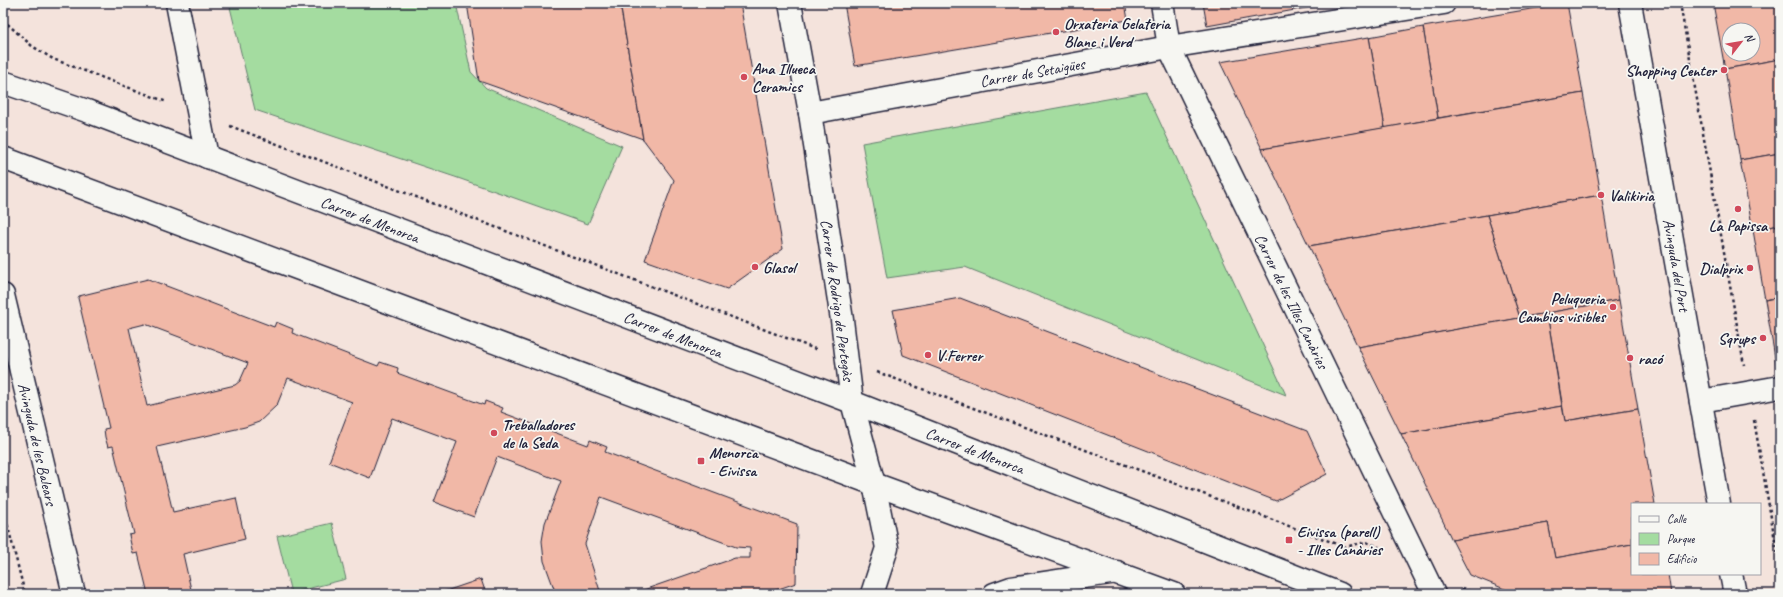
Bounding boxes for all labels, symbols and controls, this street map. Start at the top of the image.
place label: Orxateria Gelateria Blanc i Verd [1064,14,1171,52]
north arrow [1721,22,1761,62]
marker: Orxateria Gelateria Blanc i Verd [1051,27,1061,37]
text: N [1742,30,1758,45]
street label: Carrer de Setaigües [978,54,1088,92]
place label: Ana Illueca Ceramics [752,59,817,97]
place label: Shopping Center [1625,61,1718,81]
marker: Shopping Center [1719,65,1729,75]
marker: Ana Illueca Ceramics [739,72,749,82]
place label: Valikiria [1609,186,1655,206]
marker: Valikiria [1596,190,1606,200]
street label: Carrer de Menorca [318,192,423,248]
marker: La Papissa [1733,204,1743,214]
place label: La Papissa [1709,216,1769,236]
street label: Avinguda del Port [1658,217,1694,315]
street label: Carrer de Rodrigo de Pertegàs [816,218,858,384]
street label: Carrer de les Illes Canàries [1250,231,1333,374]
place label: Glasol [763,258,798,278]
place label: Dialprix [1699,259,1744,279]
marker: Glasol [750,262,760,272]
marker: Dialprix [1745,263,1755,273]
place label: Peluqueria Cambios visibles [1517,289,1607,327]
marker: Peluqueria Cambios visibles [1608,302,1618,312]
street label: Carrer de Menorca [621,307,726,363]
place label: Sqrups [1718,329,1756,349]
marker: Sqrups [1758,333,1768,343]
place label: V.Ferrer [936,346,984,366]
place label: racó [1638,349,1665,369]
marker: V.Ferrer [923,350,933,360]
marker: racó [1625,353,1635,363]
street label: Avinguda de les Balears [13,381,61,509]
place label: Treballadores de la Seda [502,415,576,453]
street label: Carrer de Menorca [923,423,1028,479]
marker: Treballadores de la Seda [489,428,499,438]
place label: Menorca - Eivissa [709,443,759,481]
marker: Menorca - Eivissa [696,456,706,466]
legend [1631,503,1761,575]
text: Calle [1667,511,1687,527]
place label: Eivissa (parell) - Illes Canàries [1297,522,1384,560]
text: Parque [1667,531,1696,547]
marker: Eivissa (parell) - Illes Canàries [1284,535,1294,545]
text: Edificio [1667,551,1697,567]

